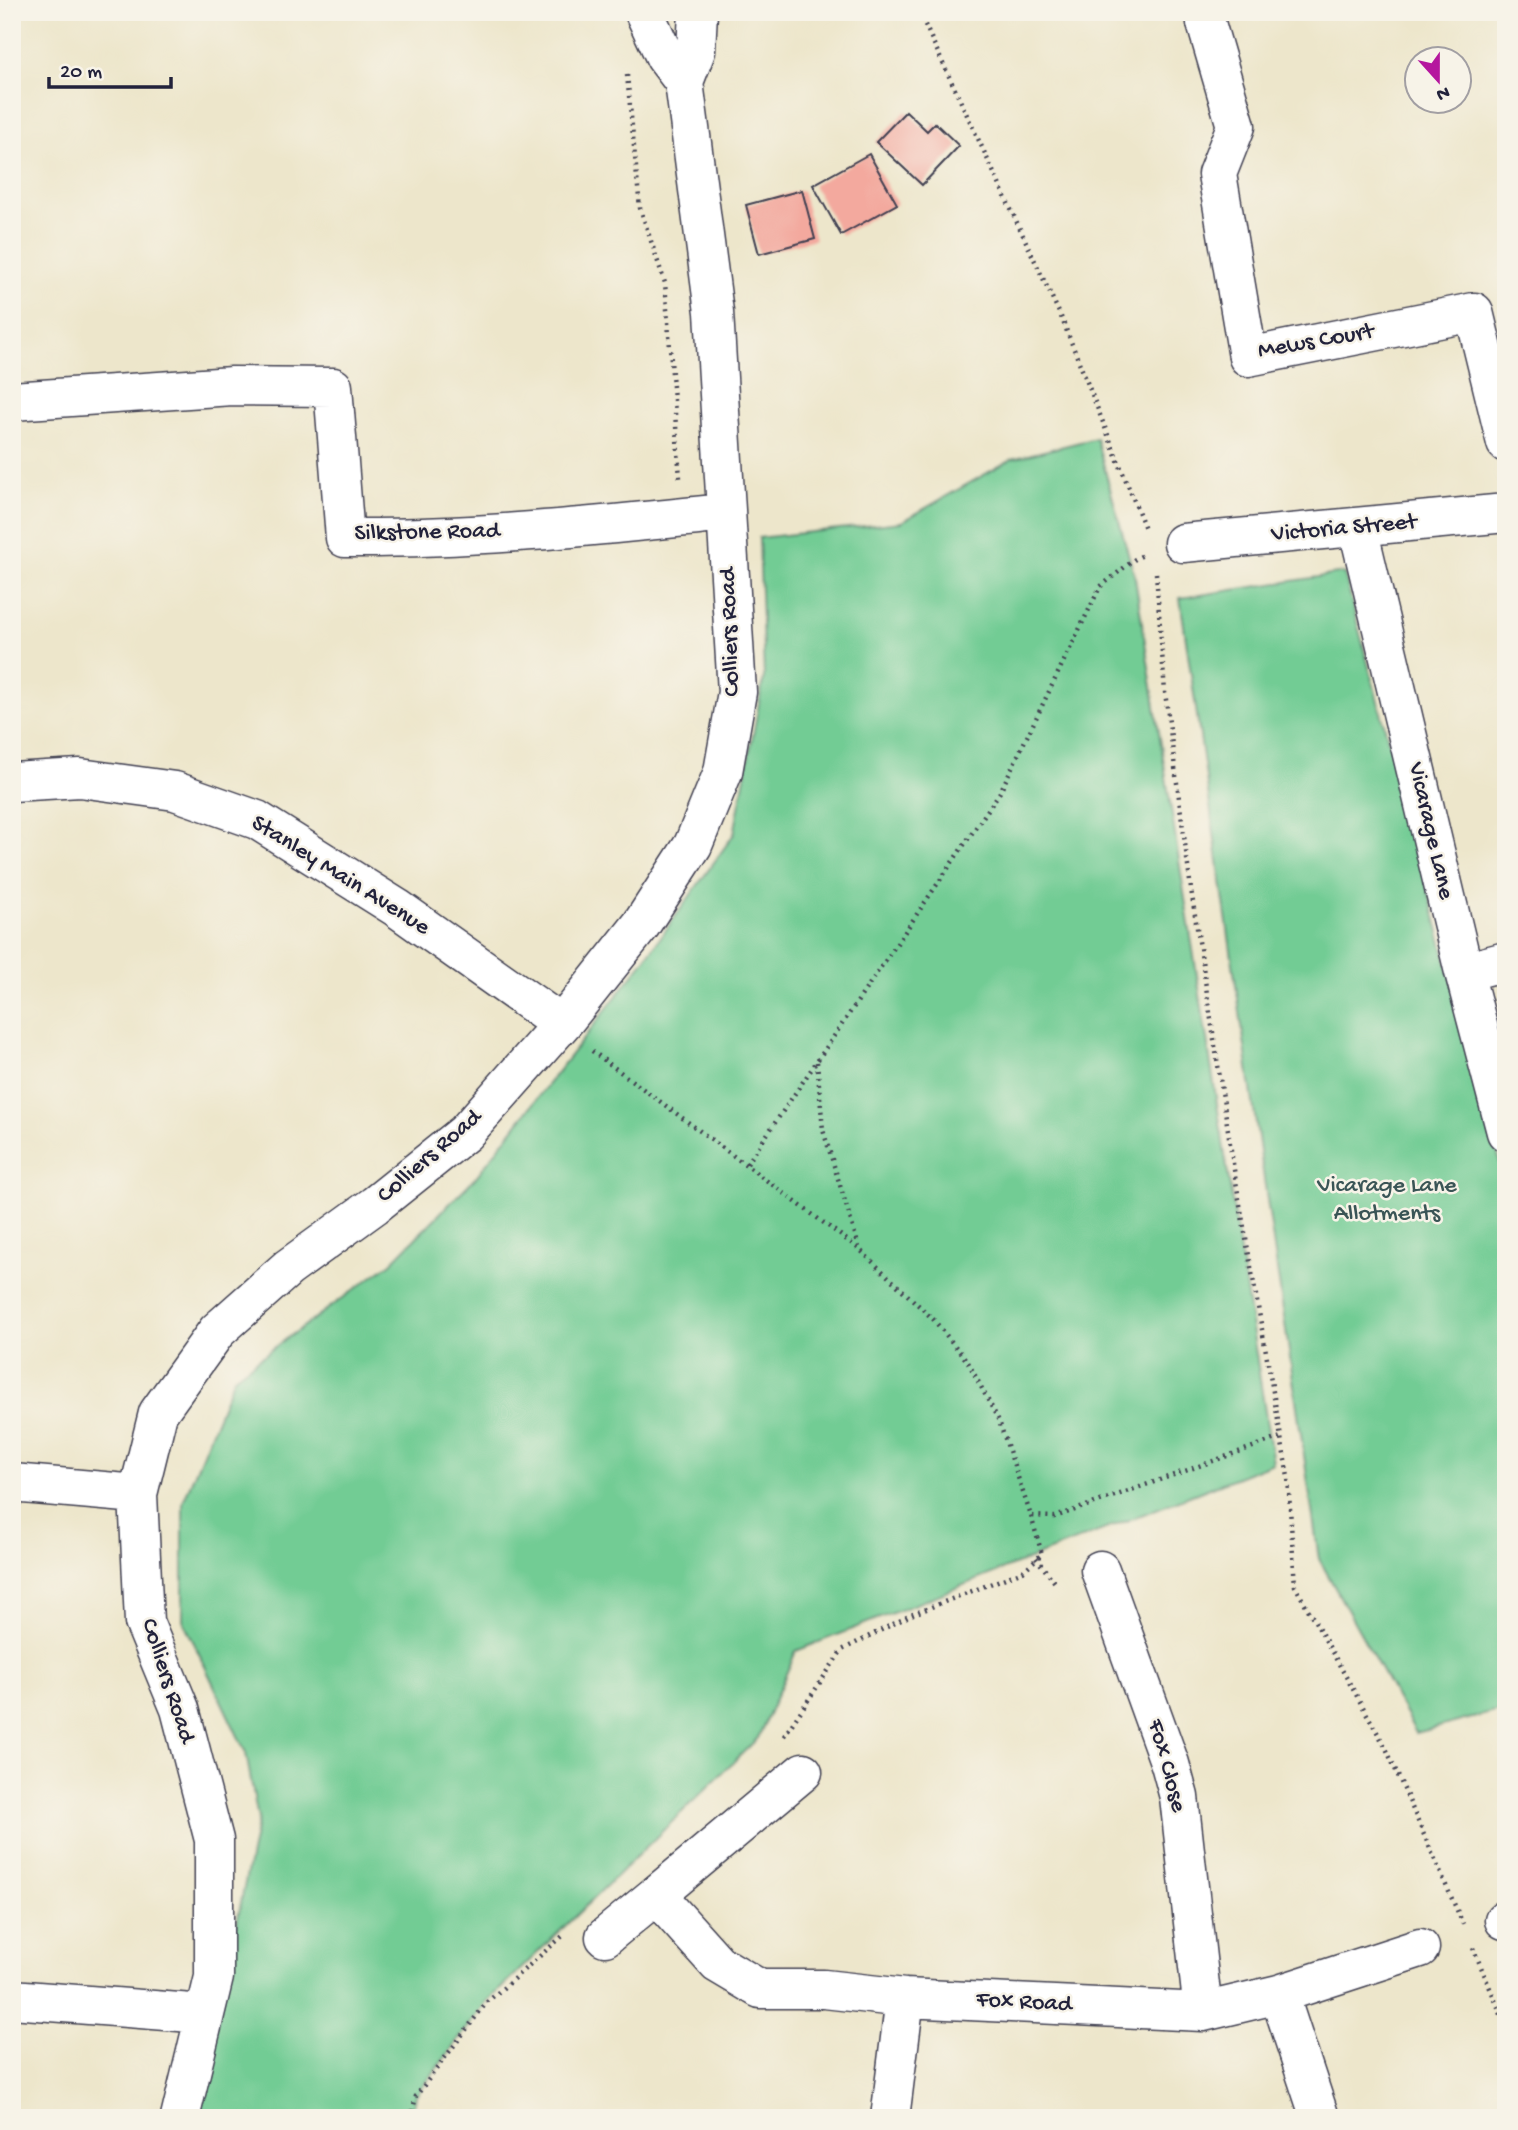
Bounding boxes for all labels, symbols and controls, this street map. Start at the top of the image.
scale bar [49,46,172,90]
north arrow [1402,46,1472,116]
text: 20 m [60,61,102,86]
text: N [1433,80,1453,106]
street label: Mews Court [1256,317,1378,366]
street label: Victoria Street [1269,508,1420,550]
street label: Silkstone Road [354,517,502,549]
street label: Colliers Road [714,565,748,697]
street label: Vicarage Lane [1400,759,1460,903]
street label: Stanley Main Avenue [245,809,435,943]
street label: Colliers Road [372,1102,490,1210]
park label: Vicarage Lane Allotments [1316,1172,1457,1229]
street label: Colliers Road [133,1615,201,1749]
street label: Fox Close [1139,1715,1192,1816]
street label: Fox Road [975,1986,1074,2020]

